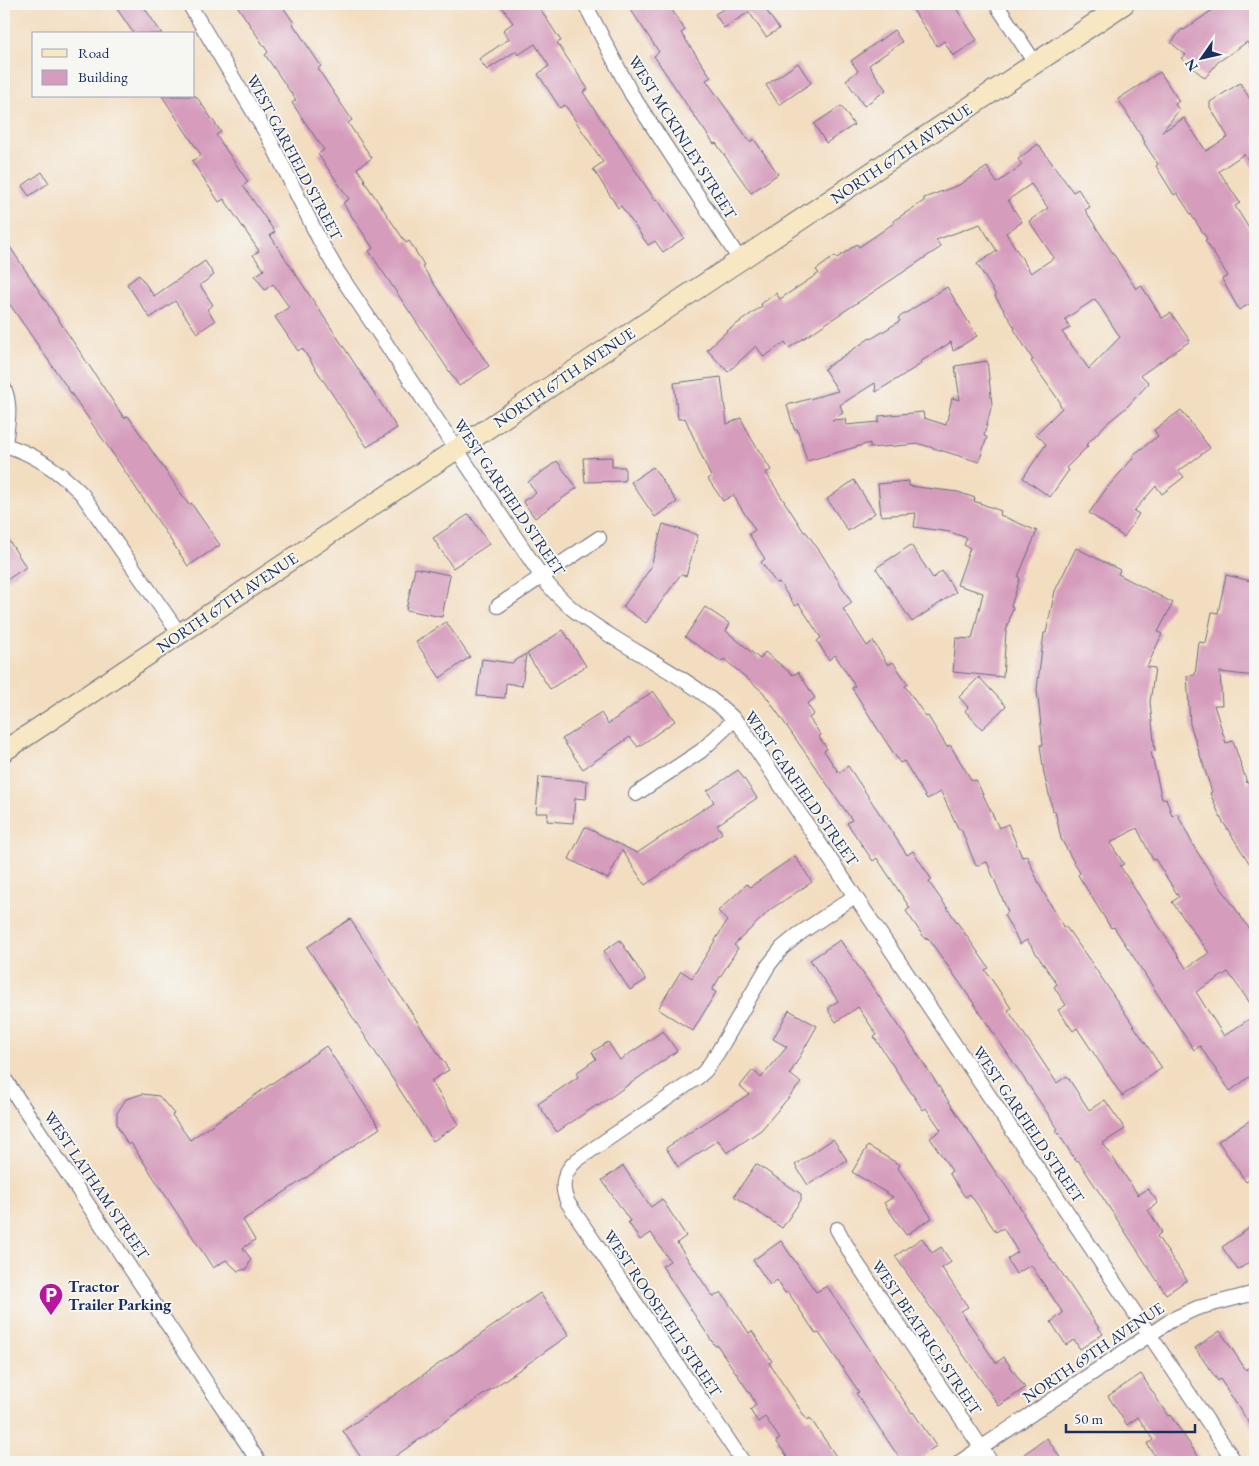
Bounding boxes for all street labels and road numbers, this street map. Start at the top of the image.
street label: WEST MCKINLEY STREET [624,52,742,223]
street label: WEST GARFIELD STREET [242,71,347,244]
street label: NORTH 67TH AVENUE [827,98,976,209]
street label: NORTH 67TH AVENUE [490,322,639,433]
street label: WEST GARFIELD STREET [449,415,570,580]
street label: NORTH 67TH AVENUE [153,547,302,658]
street label: WEST GARFIELD STREET [740,707,863,870]
street label: WEST GARFIELD STREET [968,1042,1089,1207]
street label: WEST LATHAM STREET [39,1107,154,1264]
street label: WEST ROOSEVELT STREET [599,1226,726,1401]
street label: WEST BEATRICE STREET [867,1256,986,1419]
street label: NORTH 69TH AVENUE [1019,1297,1168,1408]

